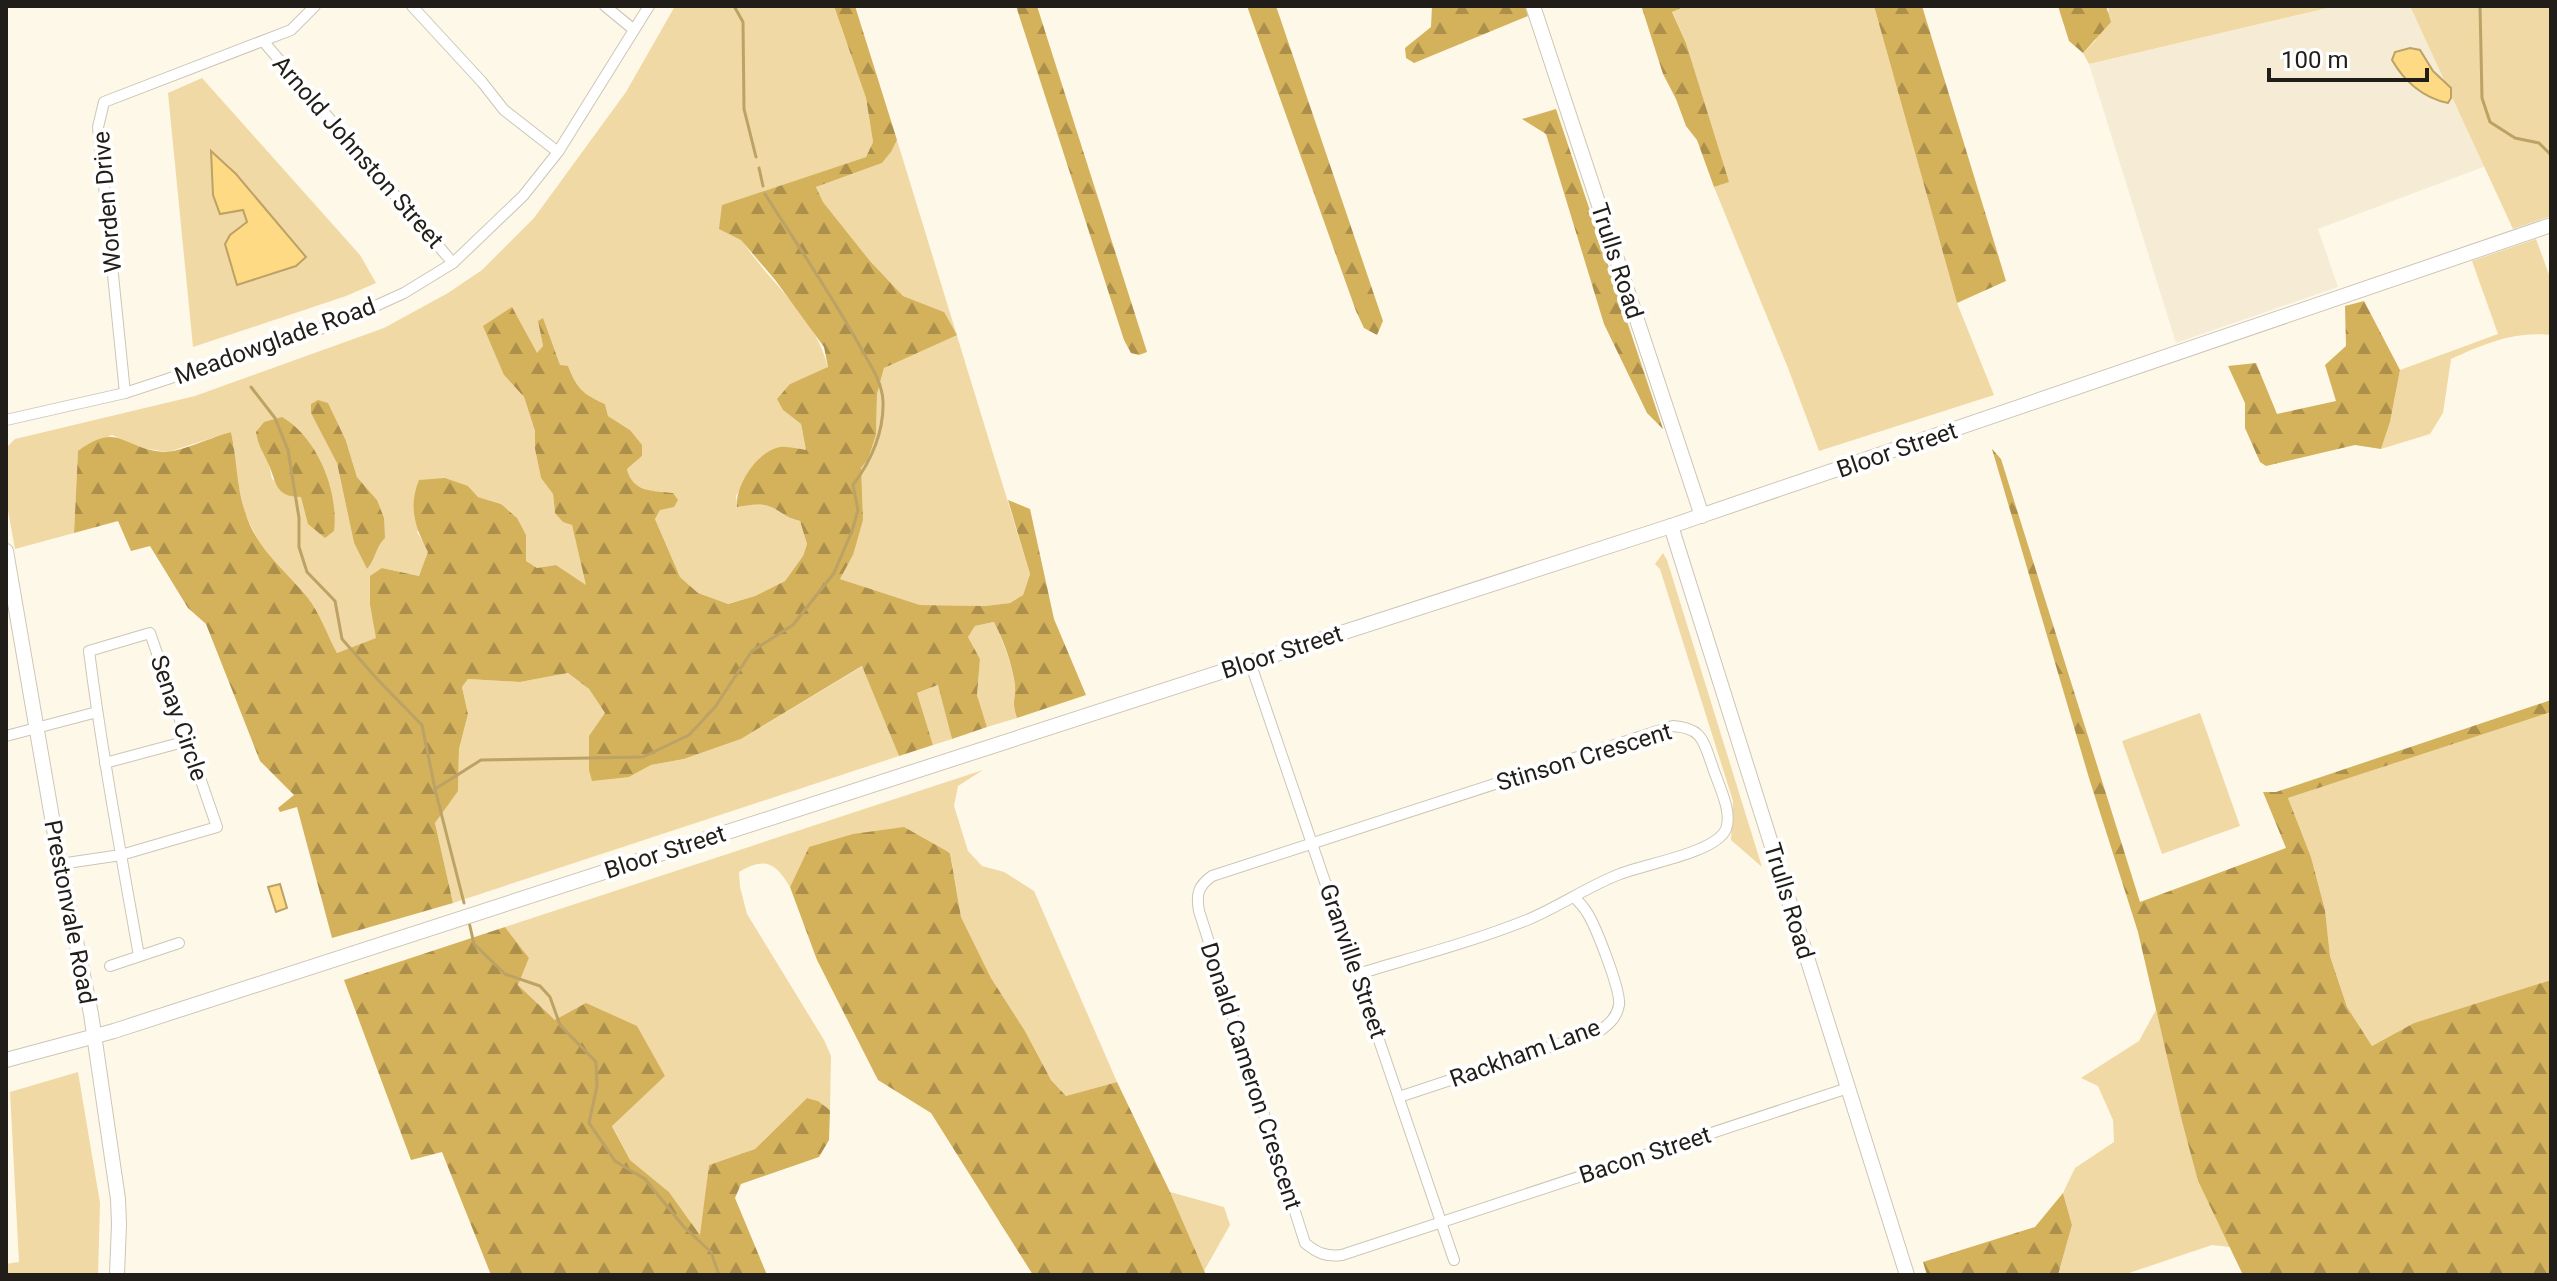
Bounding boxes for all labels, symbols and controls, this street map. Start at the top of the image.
scale bar [2269,32,2427,82]
text: 100 m [2281,46,2348,74]
street label: Arnold Johnston Street [267,50,449,254]
street label: Worden Drive [87,130,127,274]
street label: Trulls Road [1585,200,1649,322]
street label: Meadowglade Road [171,292,379,390]
street label: Bloor Street [1833,416,1961,484]
street label: Bloor Street [1218,619,1346,685]
street label: Senay Circle [144,652,214,784]
street label: Stinson Crescent [1493,717,1675,797]
street label: Prestonvale Road [38,818,102,1006]
street label: Bloor Street [601,819,729,885]
street label: Trulls Road [1758,840,1820,962]
street label: Granville Street [1313,880,1393,1042]
street label: Donald Cameron Crescent [1195,939,1308,1213]
street label: Rackham Lane [1446,1013,1604,1093]
street label: Bacon Street [1576,1121,1715,1189]

